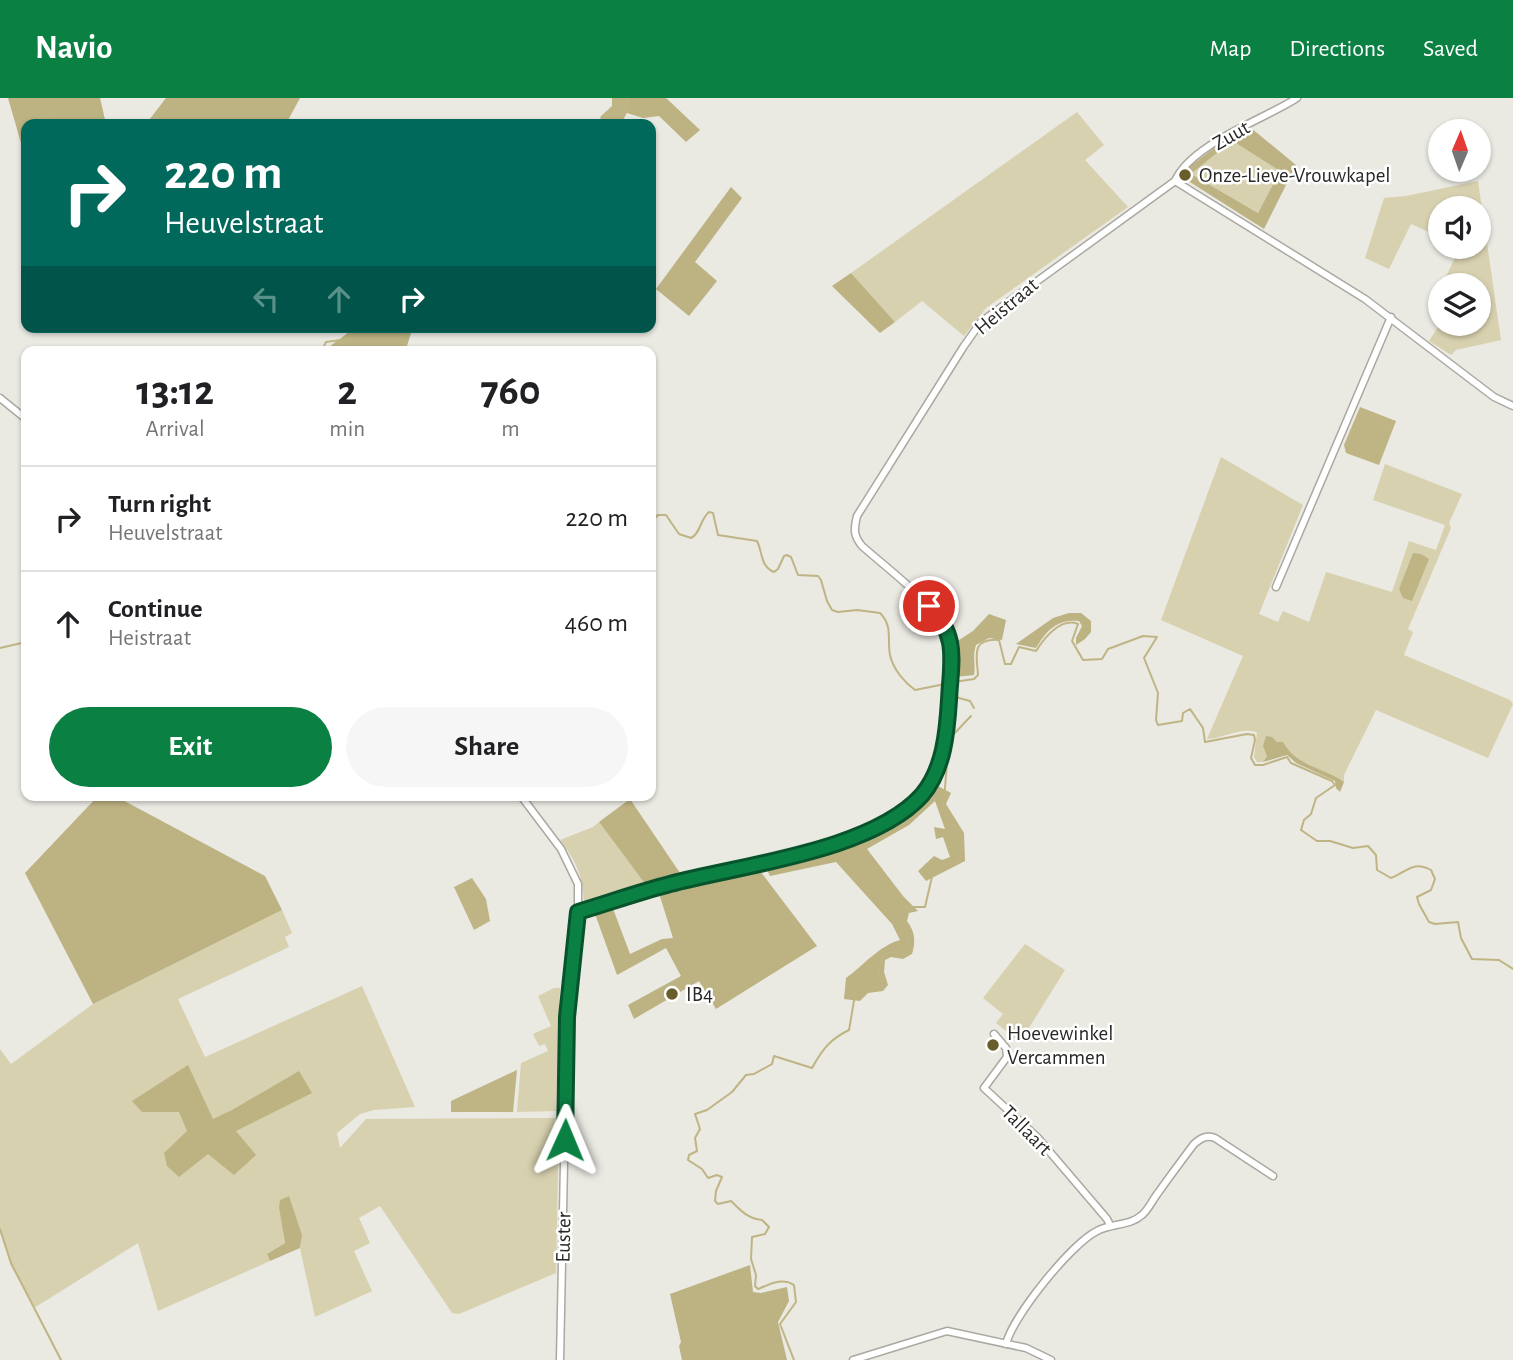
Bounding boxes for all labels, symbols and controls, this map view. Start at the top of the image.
text: Navio [35,32,113,65]
text: Map [1209,37,1251,61]
text: Directions [1289,37,1385,61]
text: Saved [1423,37,1478,61]
street label: Zuut [1209,116,1254,154]
north arrow [1428,119,1491,182]
map controls [1428,119,1491,336]
icon: right [49,147,140,238]
text: 220 m [164,149,283,198]
place label: Onze-Lieve-Vrouwkapel [1199,165,1391,186]
marker: Onze-Lieve-Vrouwkapel [1177,167,1193,183]
button: sound [1428,196,1491,259]
text: Heuvelstraat [164,207,324,239]
button: layers [1428,273,1491,336]
street label: Heistraat [971,274,1042,339]
icon: left [247,280,285,318]
icon: ahead [320,280,358,318]
icon: right [393,280,431,318]
text: 13:12 [136,370,214,412]
text: 2 [337,370,357,412]
text: 760 [480,370,541,412]
text: Arrival [146,418,205,441]
text: min [329,418,365,441]
text: m [501,418,520,441]
text: Turn right [108,491,211,517]
icon: right [49,500,87,538]
text: 220 m [566,505,628,531]
text: Heuvelstraat [108,522,223,545]
pin [899,576,959,636]
icon: arrive [910,587,948,625]
text: Continue [108,596,203,622]
icon: ahead [49,605,87,643]
text: 460 m [564,610,628,636]
text: Heistraat [108,627,191,650]
button: Exit [49,707,332,787]
button: Share [346,707,628,787]
place label: IB4 [686,984,713,1005]
marker: IB4 [664,986,680,1002]
place label: Hoevewinkel Vercammen [1007,1023,1113,1068]
marker: Hoevewinkel Vercammen [985,1037,1001,1053]
street label: Tallaart [997,1101,1056,1160]
position arrow [528,1103,602,1177]
street label: Euster [553,1211,574,1263]

